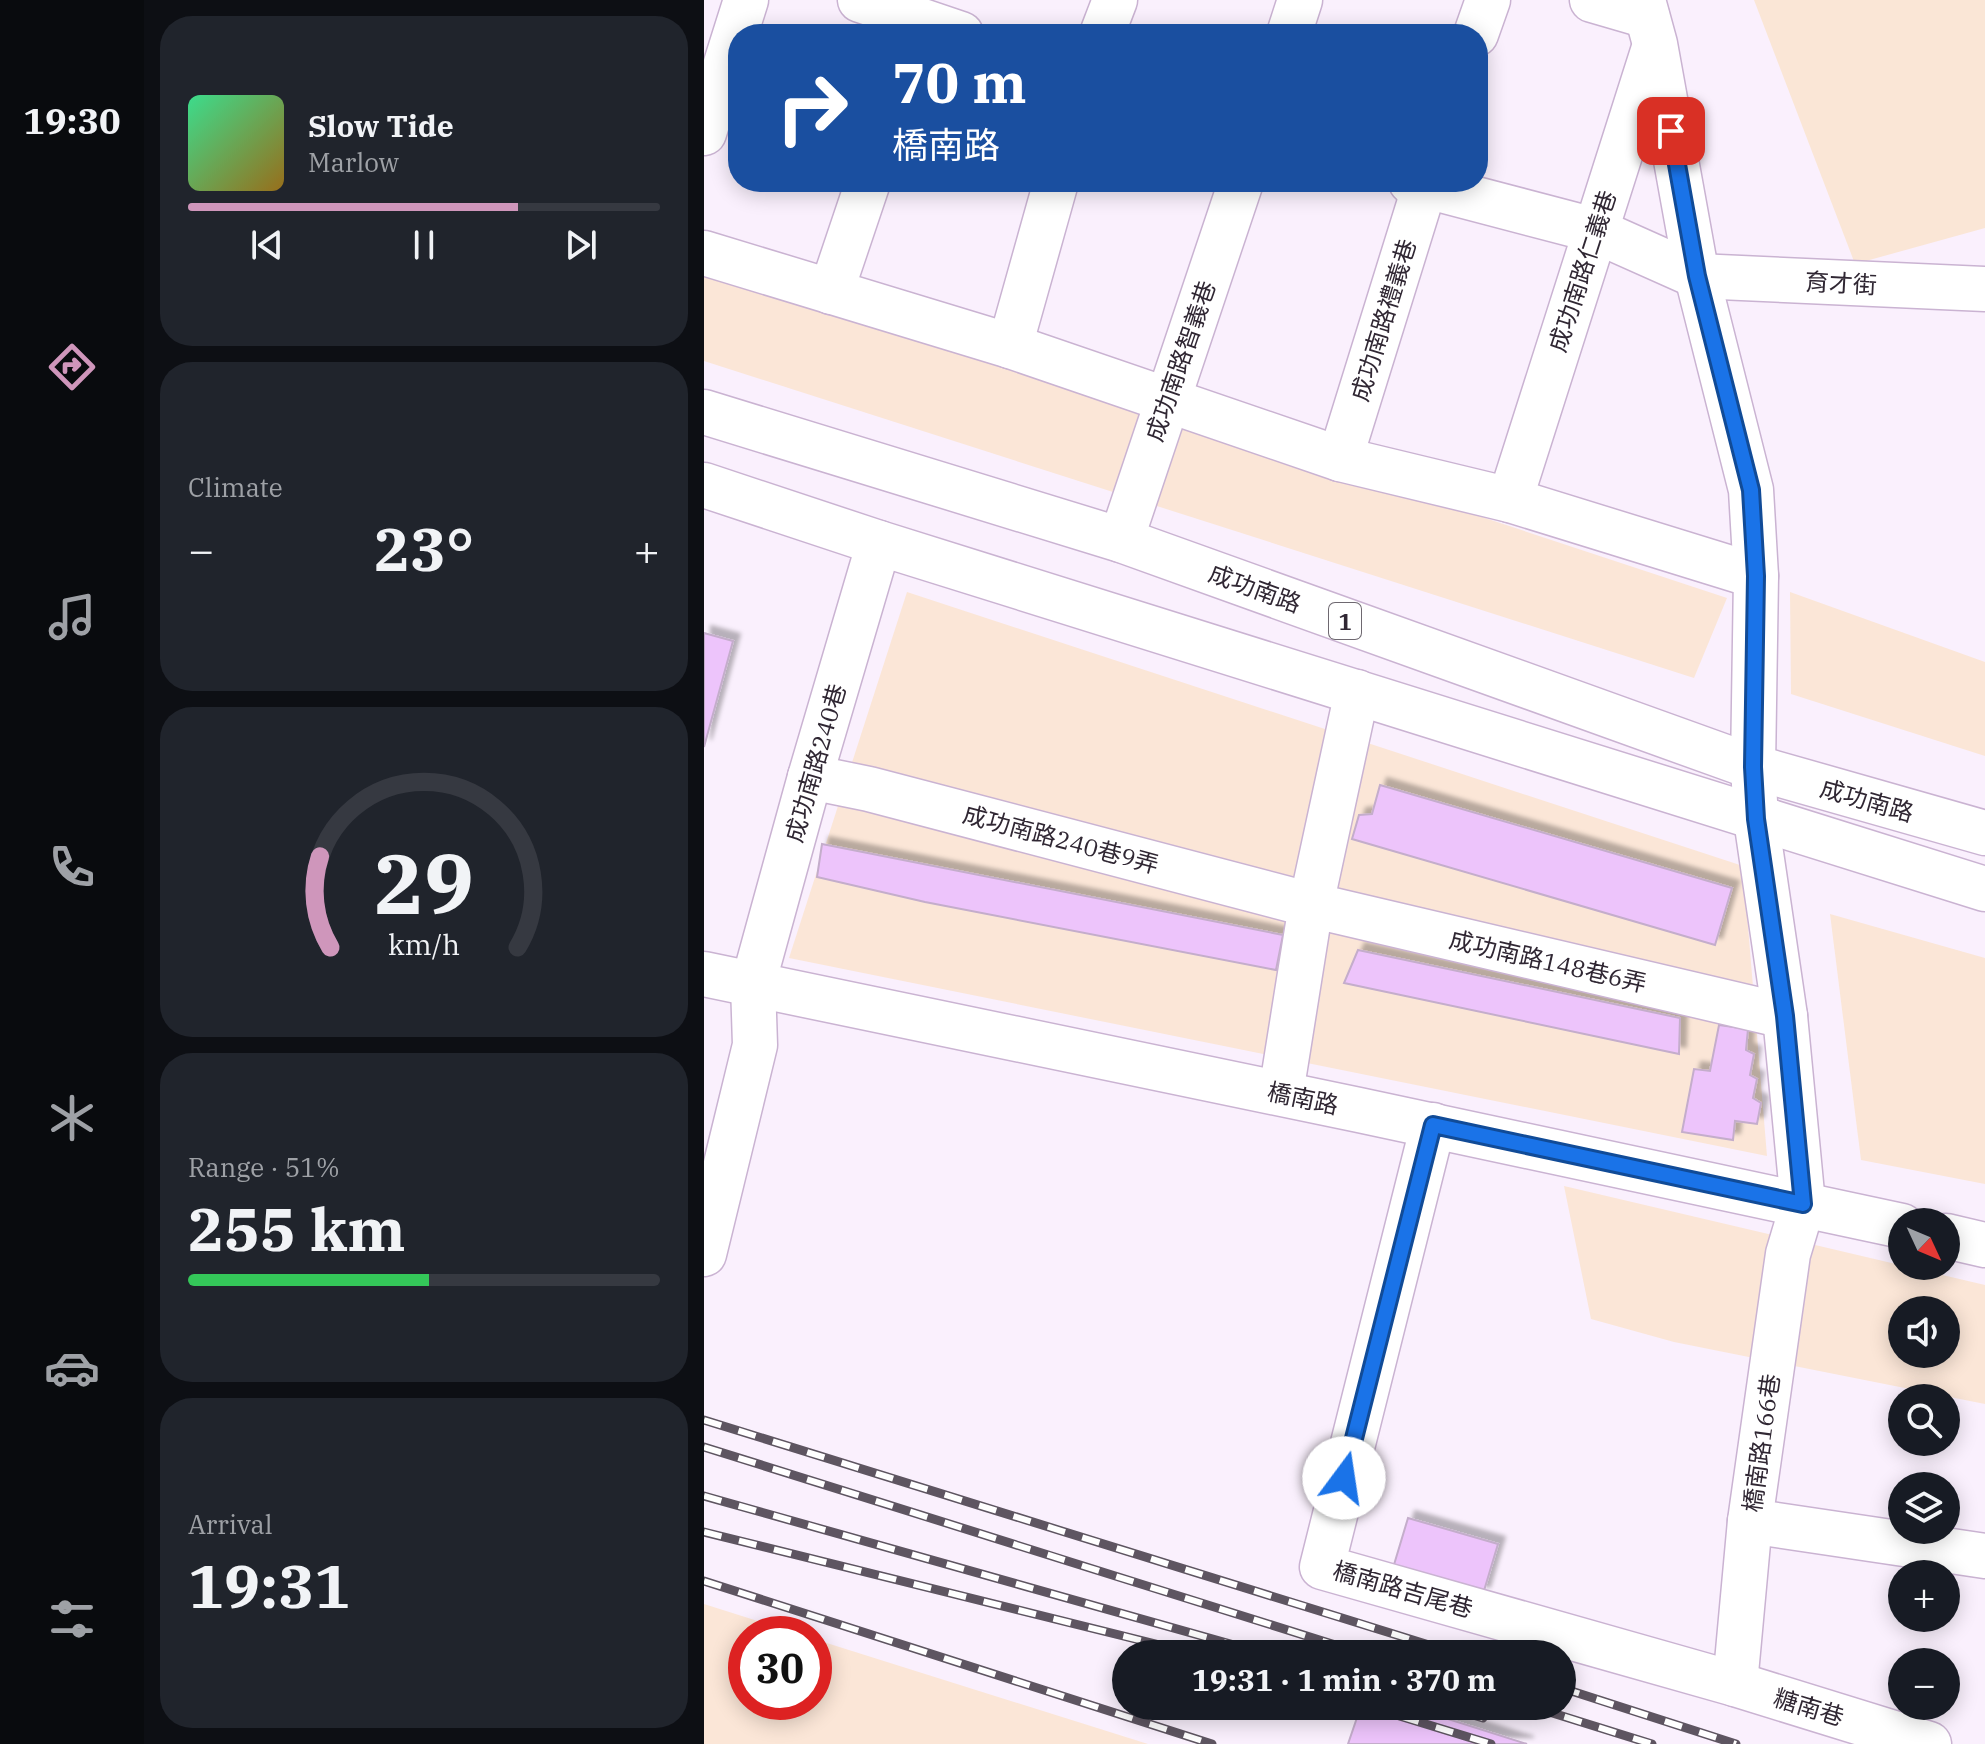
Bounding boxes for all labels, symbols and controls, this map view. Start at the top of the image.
text: 70 m [892,46,1027,118]
icon: right [760,56,864,160]
text: 19:30 [23,97,121,144]
pin [1637,97,1705,165]
text: Slow Tide [308,106,454,145]
icon: arrive [1649,109,1693,153]
text: 橋南路 [892,121,1000,168]
text: Marlow [308,145,399,179]
street label: 成功南路仁義巷 [1541,186,1623,356]
icon: previous [245,223,289,267]
icon: pause [402,223,446,267]
icon: next [559,223,603,267]
street label: 成功南路禮義巷 [1343,235,1423,405]
street label: 育才街 [1804,265,1878,301]
street label: 成功南路智義巷 [1138,276,1222,446]
icon: directions [44,339,100,395]
text: Climate [188,470,283,504]
text: 23° [374,509,474,588]
text: − [188,521,214,578]
text: + [634,521,660,578]
street label: 成功南路 [1204,557,1306,619]
icon: music [44,589,100,645]
road number: 1 [1329,603,1361,639]
street label: 成功南路240巷 [777,680,853,846]
street label: 成功南路 [1816,771,1918,829]
street label: 成功南路240巷9弄 [959,797,1163,881]
text: 29 [374,829,474,937]
icon: phone [44,839,100,895]
street label: 成功南路148巷6弄 [1446,923,1650,999]
text: km/h [388,926,460,963]
street label: 橋南路 [1264,1075,1342,1121]
icon: climate [44,1090,100,1146]
text: Range · 51% [188,1150,340,1184]
text: 255 km [188,1189,406,1268]
north arrow [1888,1208,1960,1280]
map controls [1888,1208,1960,1720]
button: sound [1888,1296,1960,1368]
icon: car [44,1340,100,1396]
street label: 橋南路166巷 [1735,1372,1787,1514]
button: search [1888,1384,1960,1456]
position arrow [1302,1436,1386,1520]
button: layers [1888,1472,1960,1544]
text: Arrival [188,1507,273,1541]
text: 19:31 [188,1546,350,1625]
street label: 橋南路吉尾巷 [1329,1554,1477,1624]
button: + [1888,1560,1960,1632]
icon: filters [44,1591,100,1647]
speed limit sign: 30 [728,1616,832,1720]
button: − [1888,1648,1960,1720]
text: 19:31 · 1 min · 370 m [1192,1660,1496,1699]
street label: 糖南巷 [1770,1681,1848,1733]

